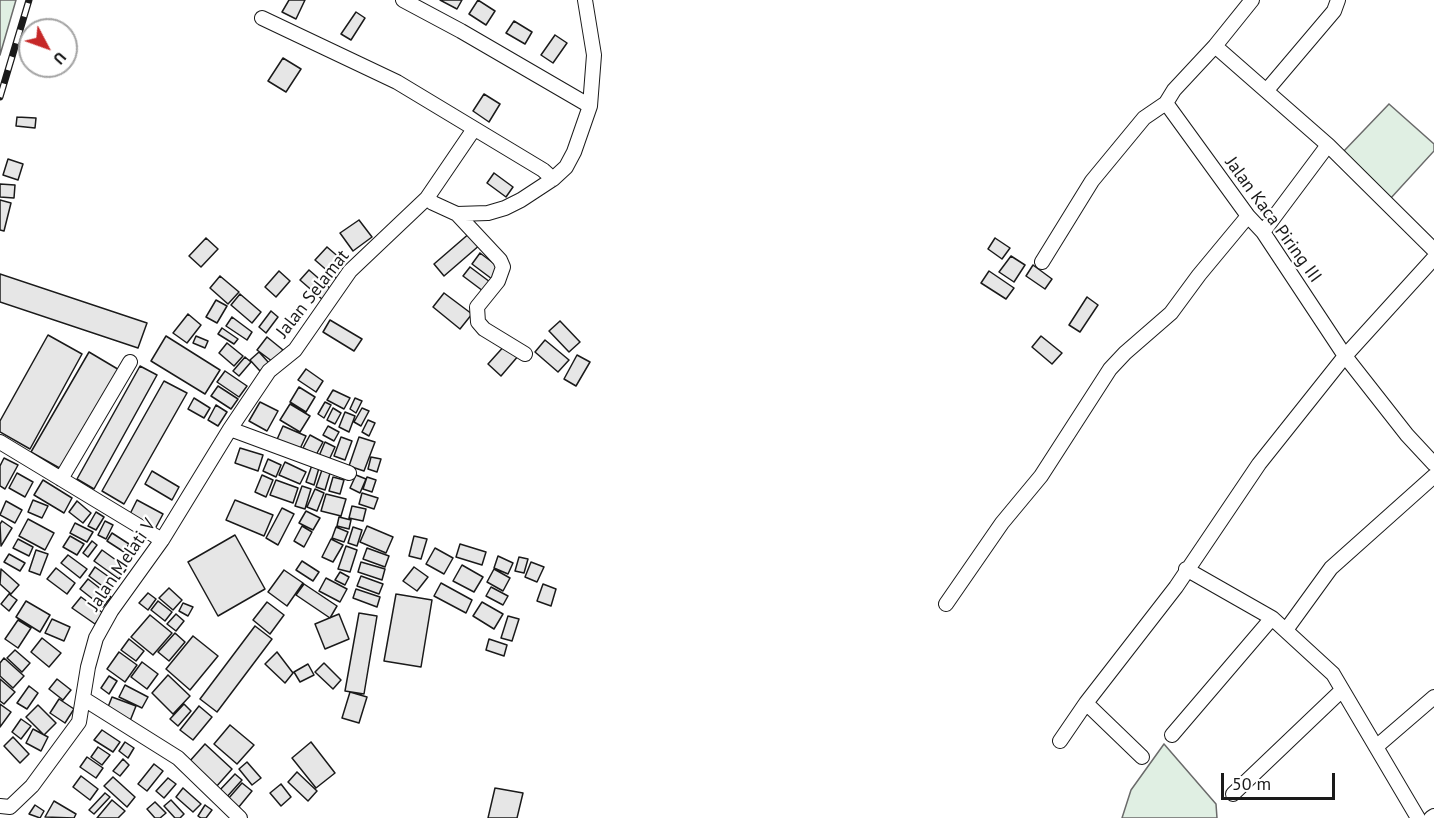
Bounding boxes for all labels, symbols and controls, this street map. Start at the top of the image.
north arrow [18,18,78,78]
text: U [49,48,71,69]
street label: Jalan Kaca Piring III [1220,153,1326,287]
street label: Jalan Selamat [272,246,354,342]
street label: Jalan Melati V [83,515,161,615]
scale bar [1224,761,1338,799]
text: 50 m [1232,772,1271,795]

